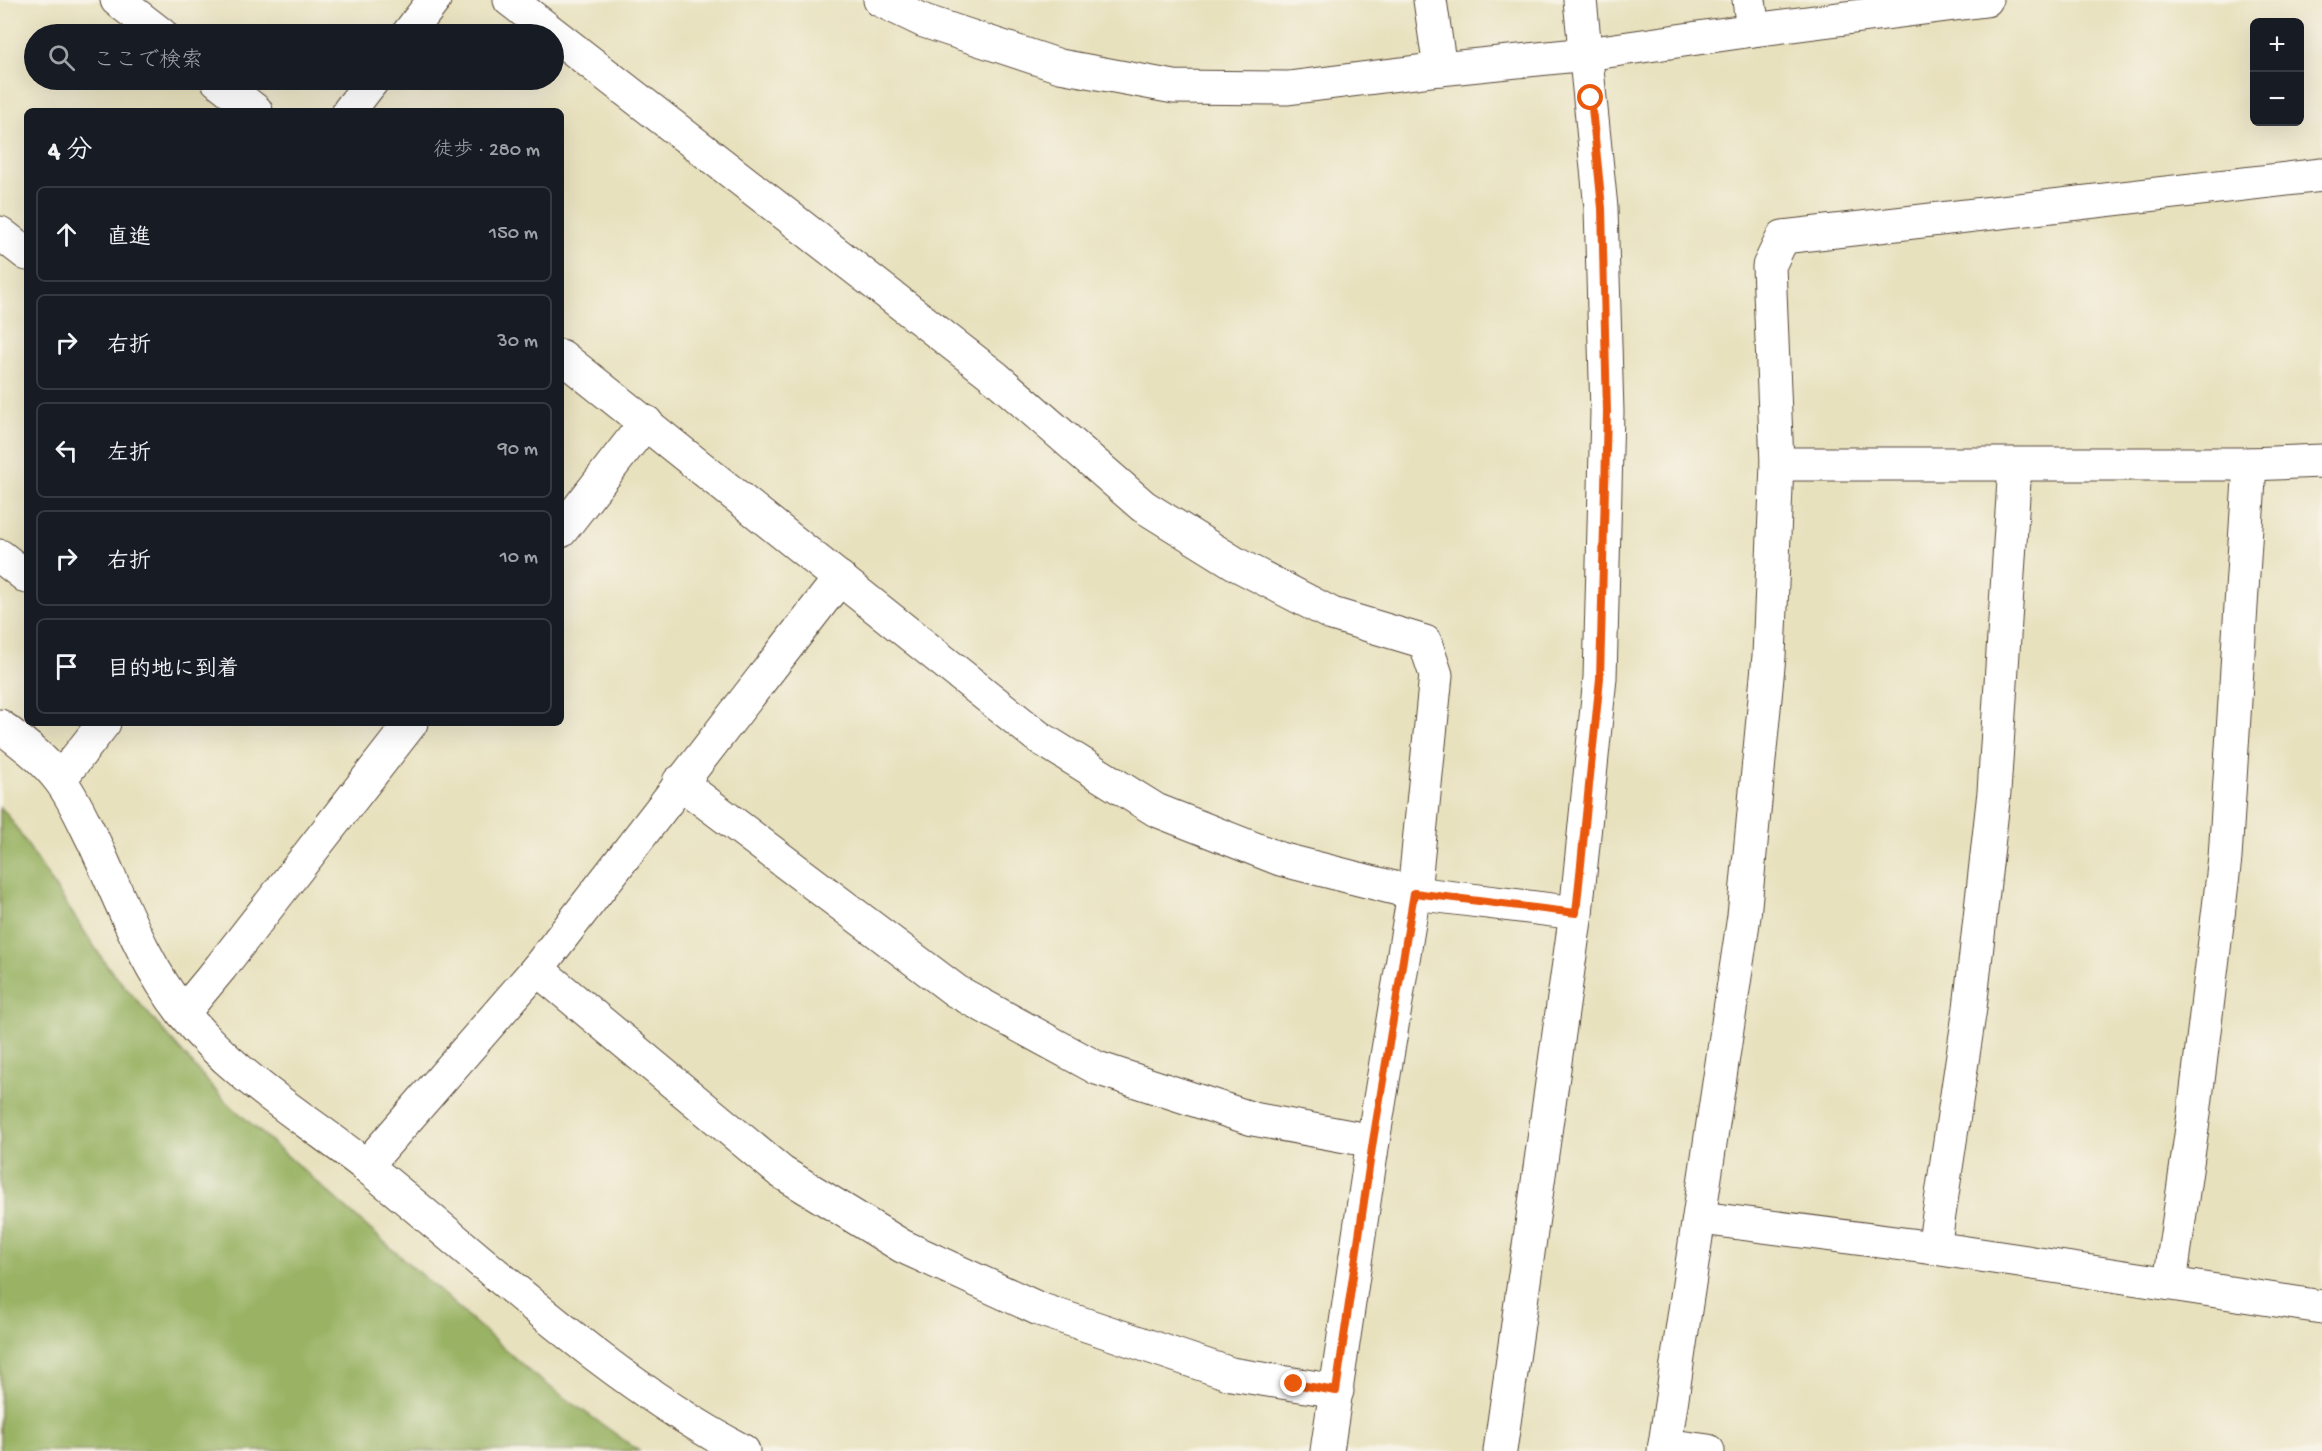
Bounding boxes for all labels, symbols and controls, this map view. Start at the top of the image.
map controls [2250,18,2304,126]
button: + [2250,18,2304,72]
search box [24,24,564,90]
icon: search [45,41,78,74]
text: ここで検索 [93,49,203,75]
button: − [2250,72,2304,126]
route start [1577,84,1603,110]
text: 4 分 [48,137,92,168]
text: 徒歩 · 280 m [433,140,540,163]
icon: ahead [50,218,83,251]
text: 150 m [489,223,538,246]
text: 直進 [107,226,151,252]
icon: right [50,326,83,359]
text: 30 m [497,331,538,354]
text: 右折 [107,334,151,360]
icon: left [50,434,83,467]
text: 90 m [498,439,538,462]
text: 左折 [107,442,151,468]
icon: right [50,542,83,575]
text: 10 m [500,547,538,570]
text: 右折 [107,550,151,576]
icon: arrive [50,650,83,683]
text: 目的地に到着 [107,658,239,684]
route end [1280,1370,1306,1396]

